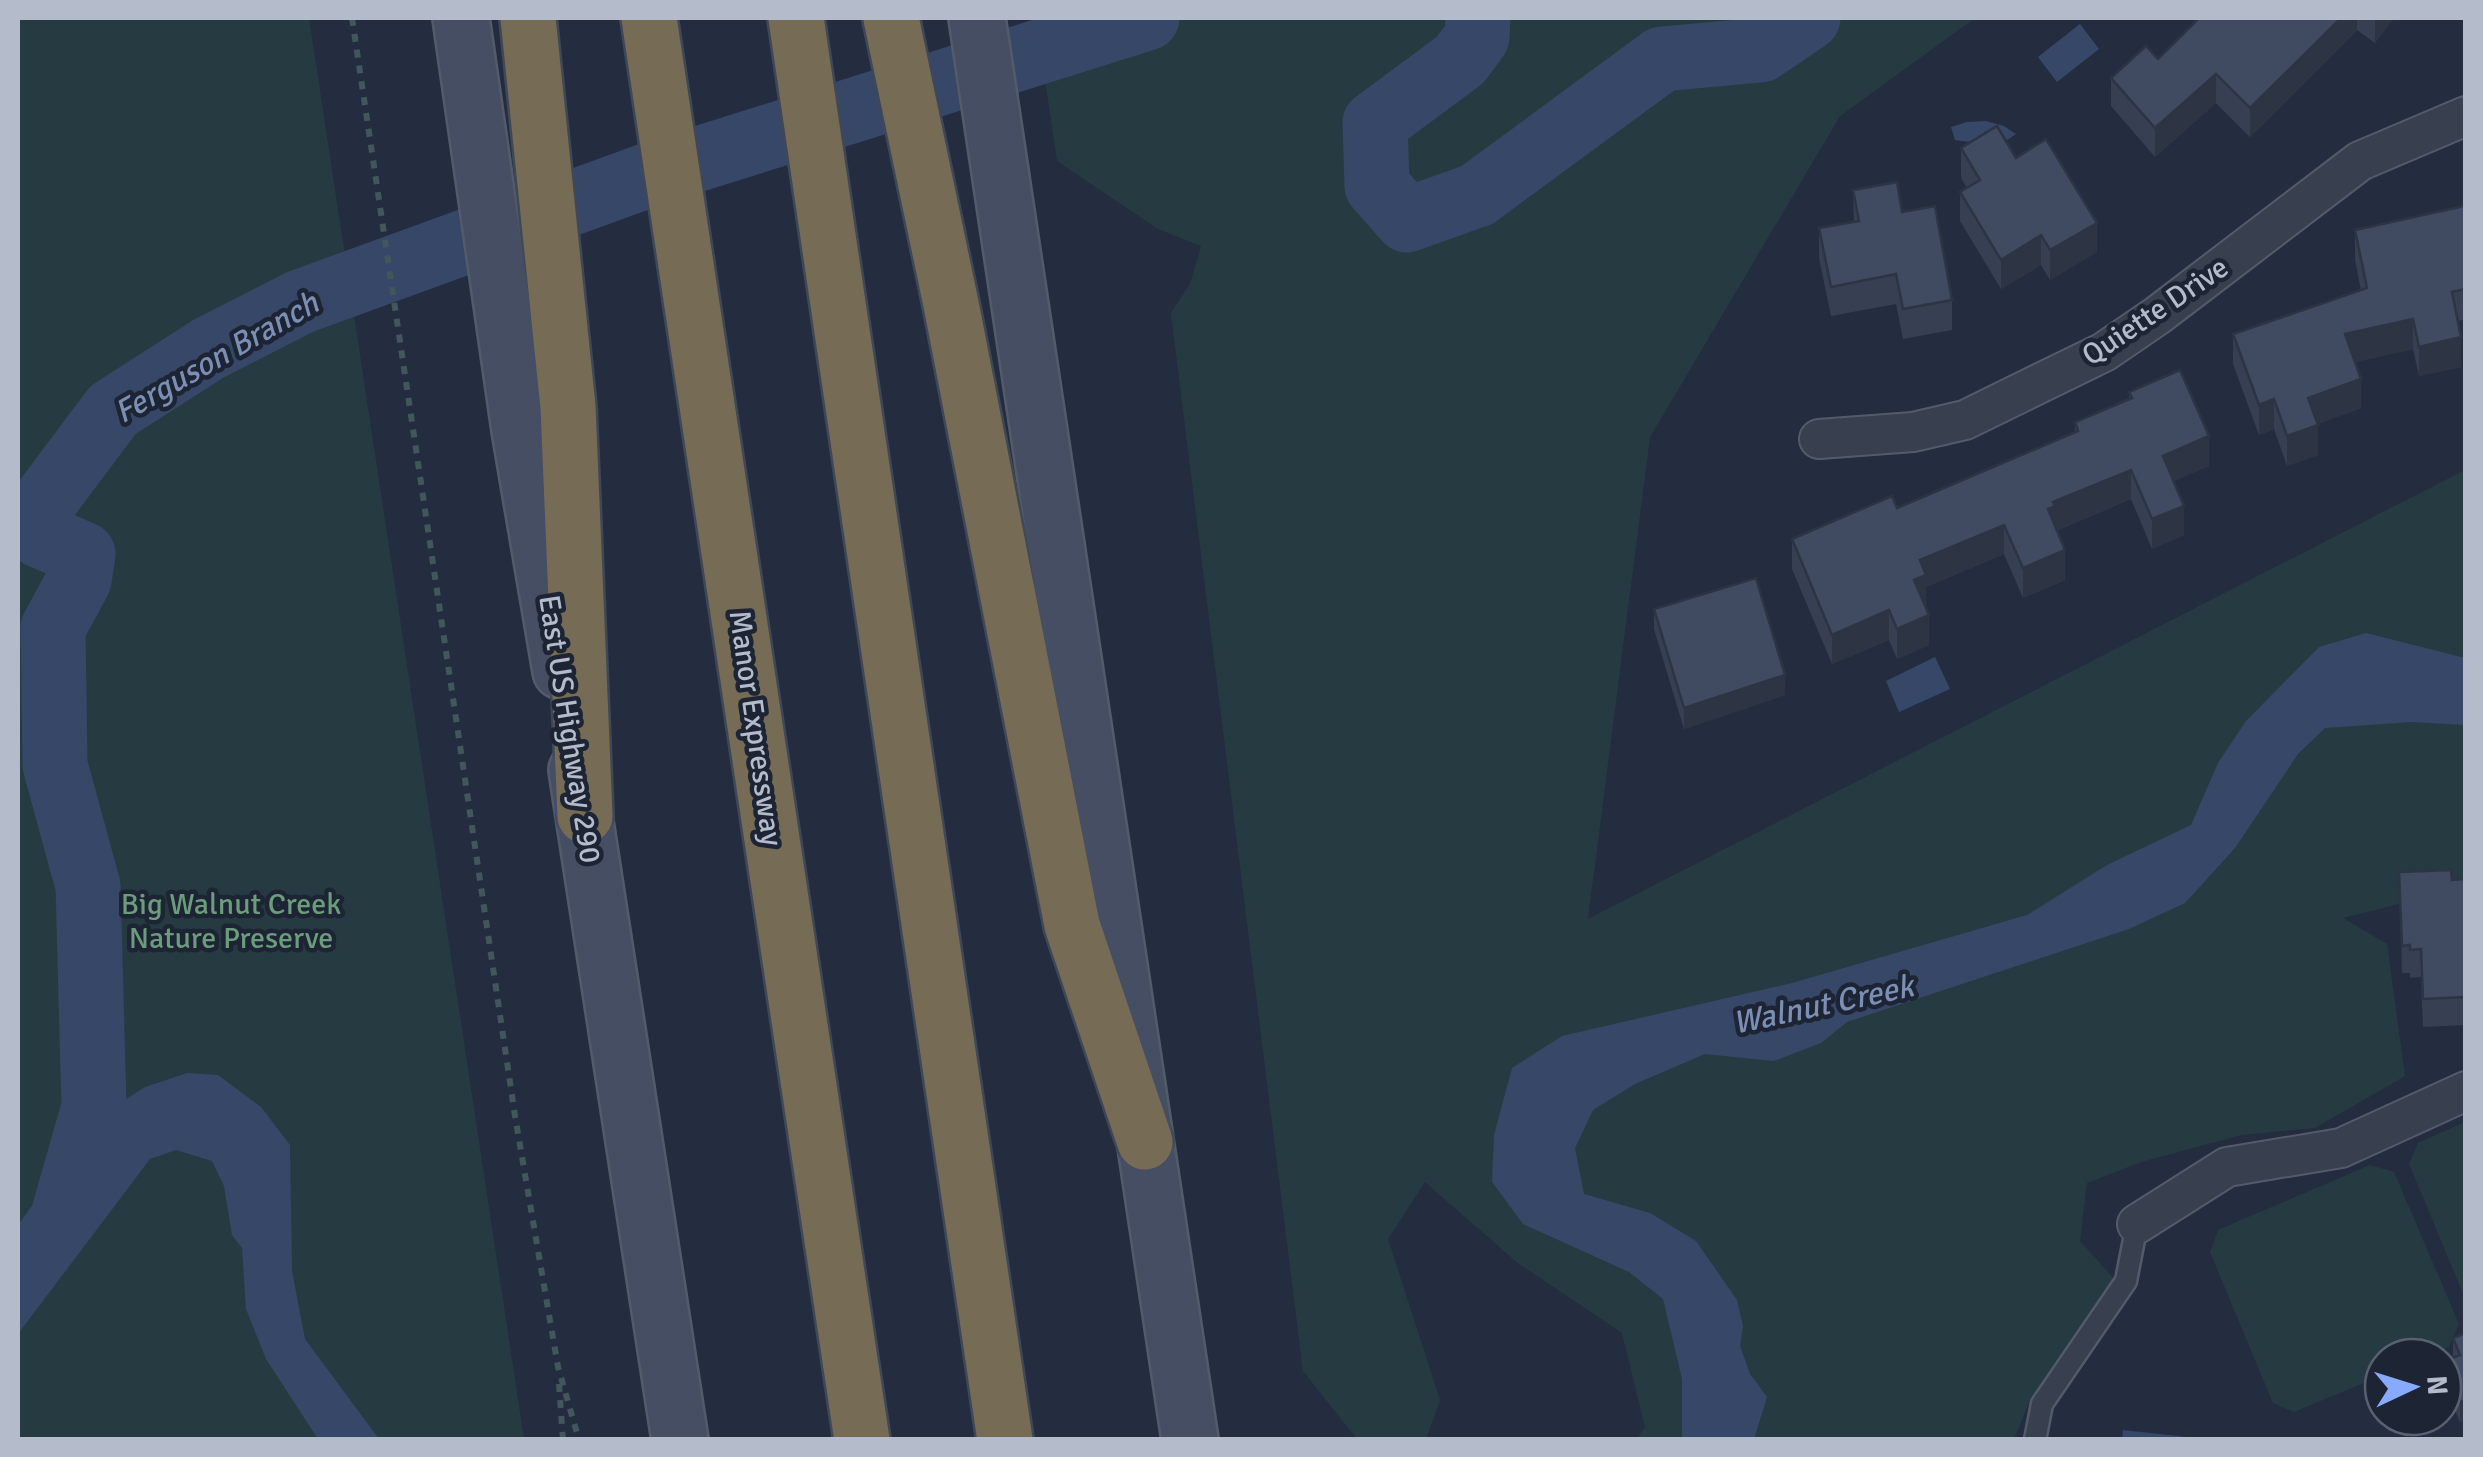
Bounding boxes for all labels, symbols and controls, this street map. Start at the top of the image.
street label: Quiette Drive [2075,249,2235,374]
water label: Ferguson Branch [107,282,327,432]
street label: East US Highway 290 [530,592,609,866]
street label: Manor Expressway [721,608,790,848]
park label: Big Walnut Creek Nature Preserve [121,886,341,957]
water label: Walnut Creek [1729,966,1920,1043]
north arrow [2363,1337,2463,1437]
text: N [2419,1374,2455,1396]

